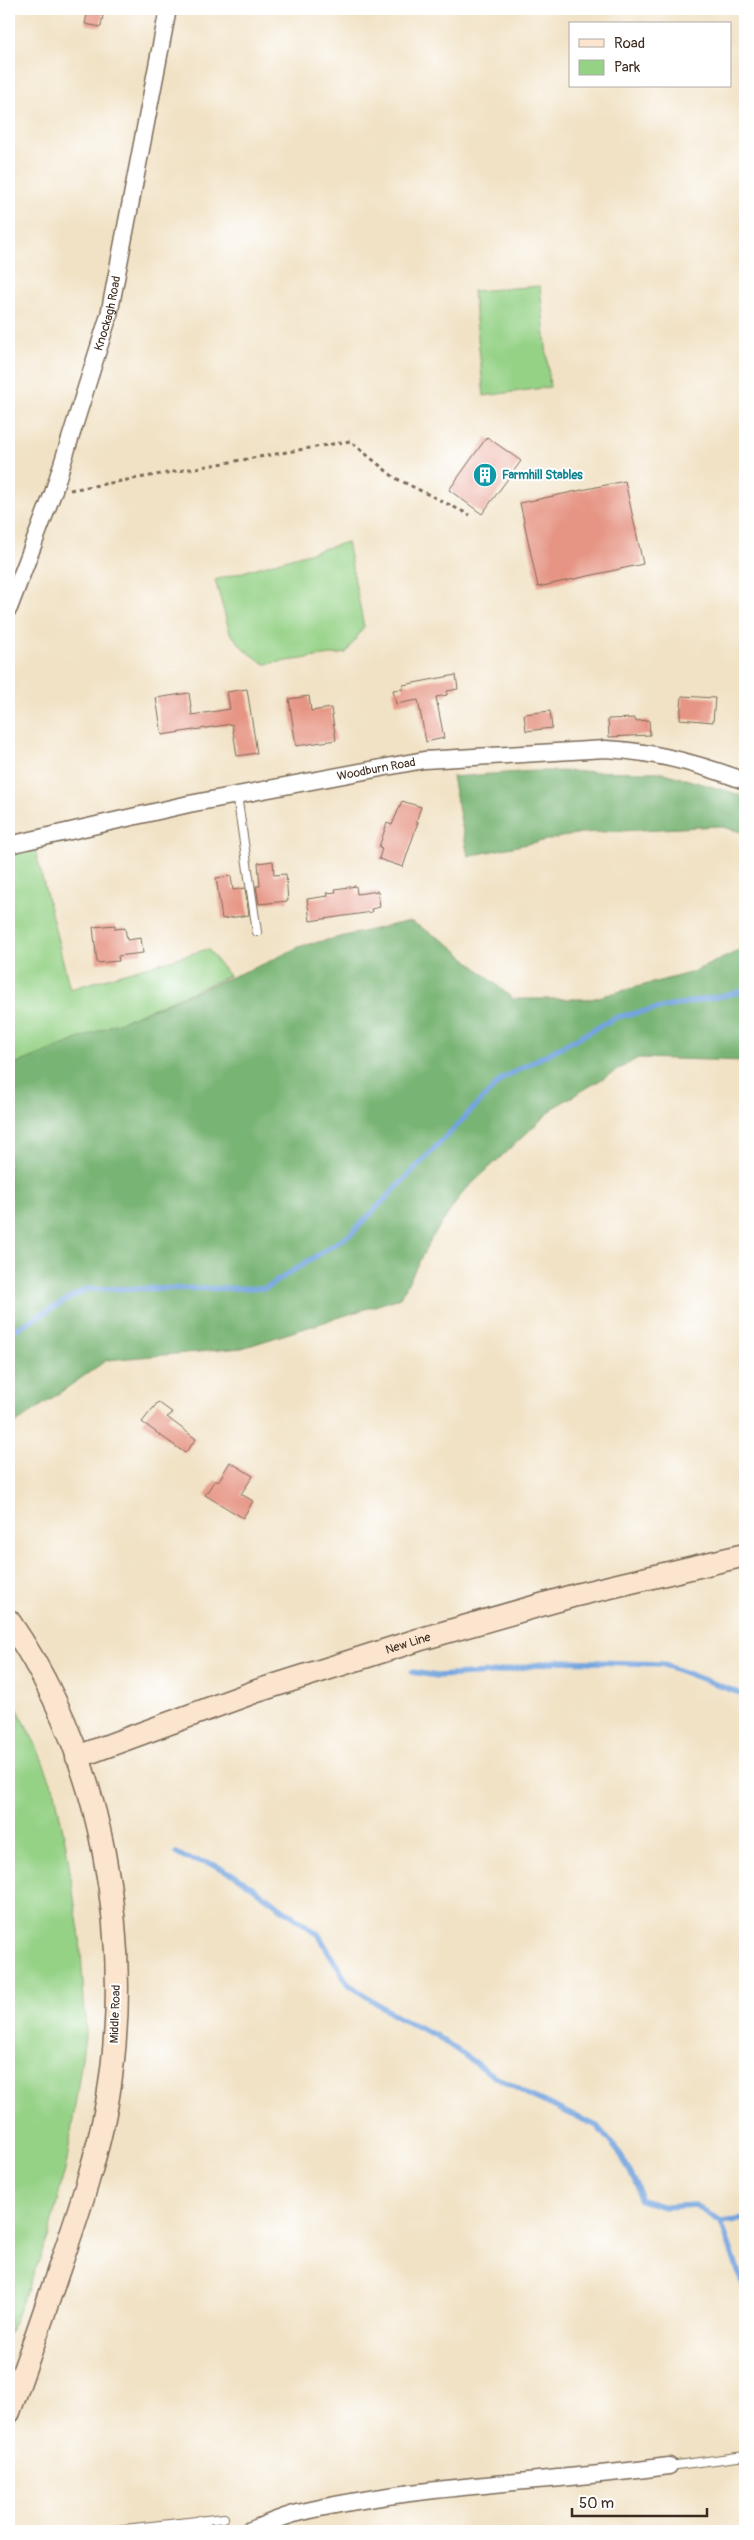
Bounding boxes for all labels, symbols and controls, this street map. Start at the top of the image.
legend [569,22,732,88]
text: Road [614,34,645,53]
text: Park [614,58,641,77]
street label: Knockagh Road [91,275,124,353]
building icon: Farmhill Stables [472,462,498,488]
place label: Farmhill Stables [502,468,583,483]
street label: Woodburn Road [336,755,417,784]
street label: New Line [384,1630,432,1658]
street label: Middle Road [107,1984,124,2044]
scale bar [572,2485,706,2517]
text: 50 m [579,2494,614,2513]

